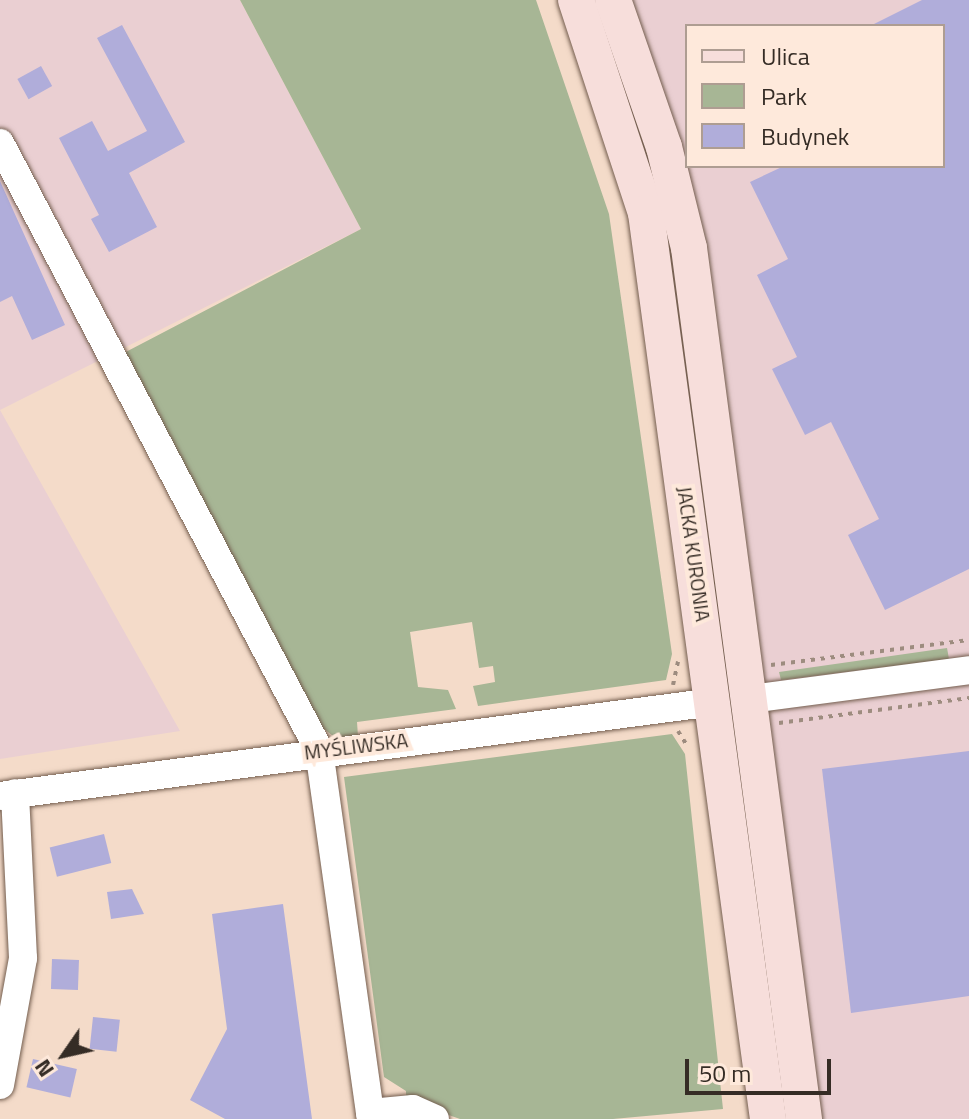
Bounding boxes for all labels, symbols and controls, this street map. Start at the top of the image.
legend [685,24,945,168]
text: Ulica [761,38,810,74]
text: Park [761,78,807,114]
text: Budynek [761,118,849,154]
street label: JACKA KURONIA [673,485,715,623]
street label: MYŚLIWSKA [303,728,409,764]
north arrow [24,1015,104,1095]
scale bar [689,1043,835,1093]
text: N [26,1053,62,1084]
text: 50 m [699,1055,751,1091]

